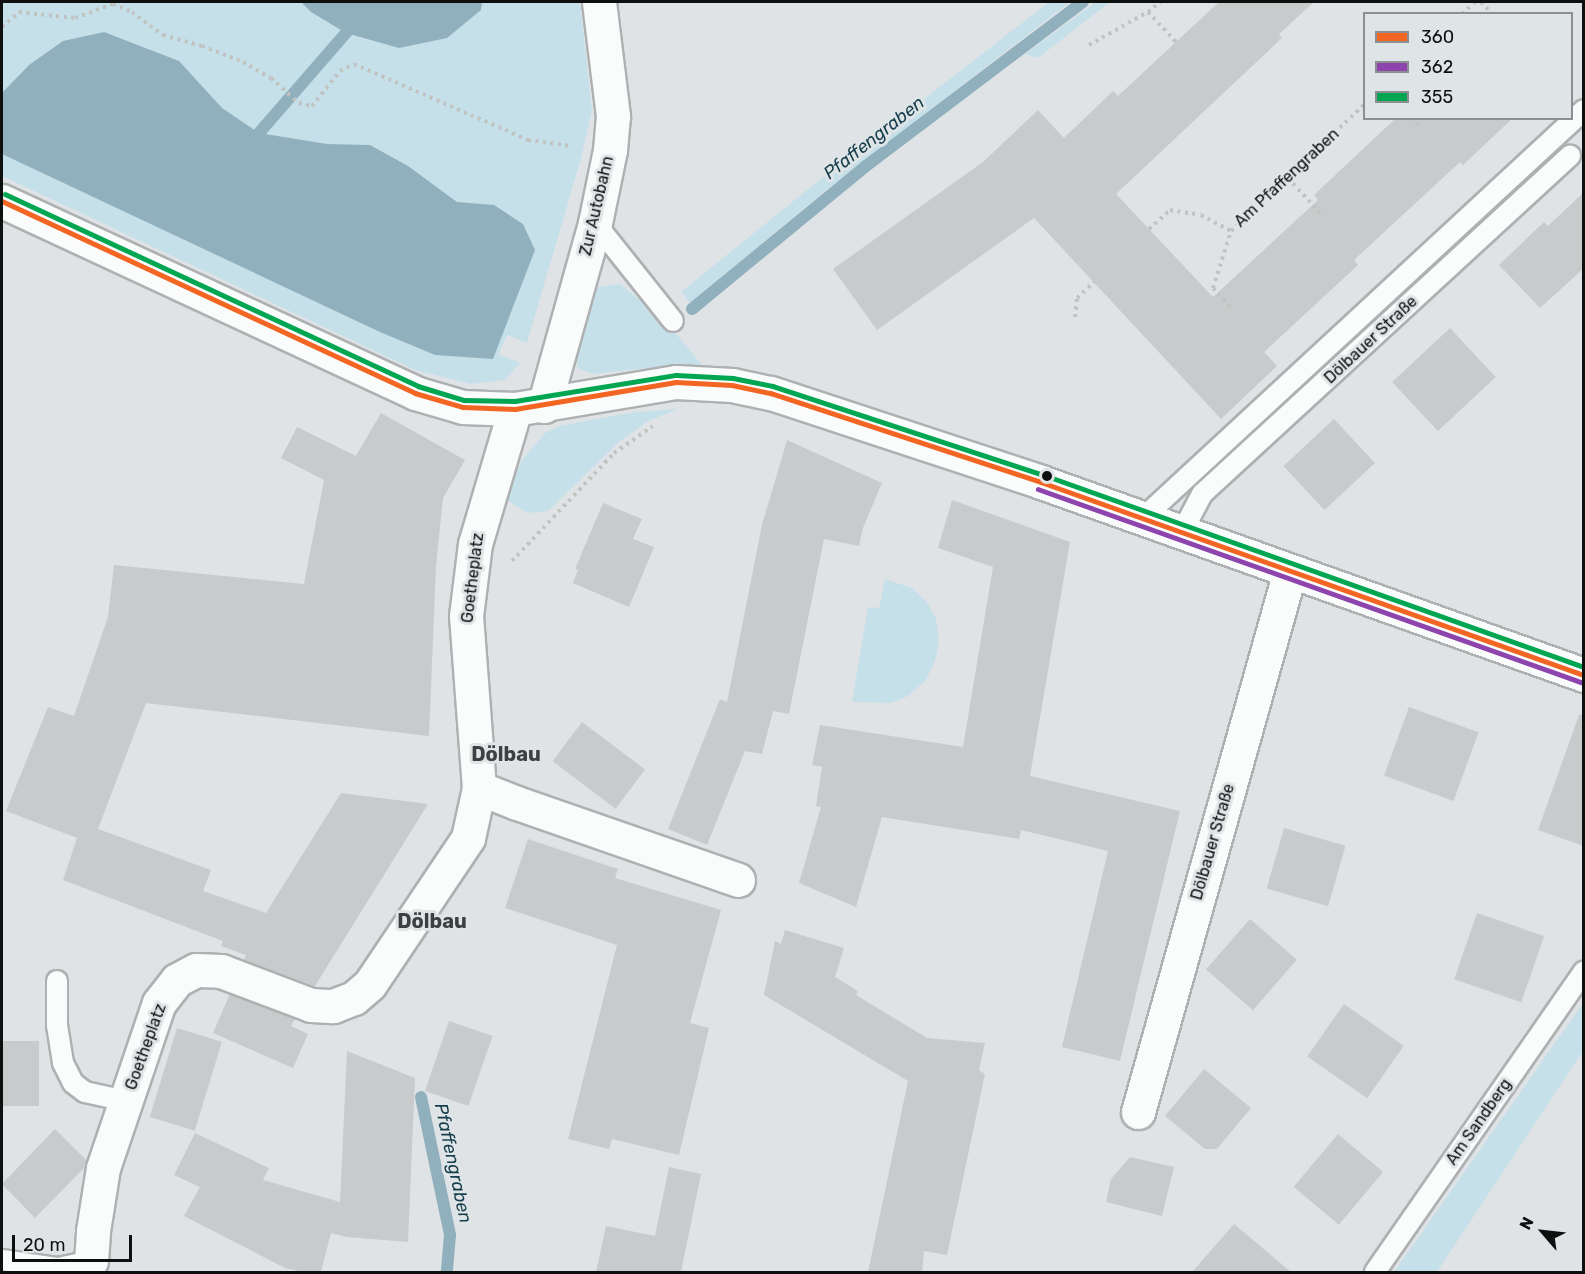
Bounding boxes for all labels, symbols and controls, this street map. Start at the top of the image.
legend [1363,12,1573,120]
text: 360 [1421,26,1454,48]
text: 362 [1421,56,1453,78]
text: 355 [1421,86,1453,108]
water label: Pfaffengraben [819,92,929,184]
street label: Am Pfaffengraben [1231,125,1343,231]
street label: Zur Autobahn [576,154,618,258]
street label: Dölbauer Straße [1320,292,1422,388]
unlabelled marker [1041,470,1053,482]
street label: Goetheplatz [458,532,488,624]
district label: Dölbau [471,742,541,766]
street label: Dölbauer Straße [1187,781,1239,903]
district label: Dölbau [397,909,467,933]
street label: Goetheplatz [121,1001,171,1093]
street label: Am Sandberg [1442,1075,1516,1169]
water label: Pfaffengraben [430,1101,476,1225]
north arrow [1513,1202,1573,1262]
text: N [1516,1214,1538,1233]
scale bar [15,1223,135,1261]
text: 20 m [23,1234,65,1256]

